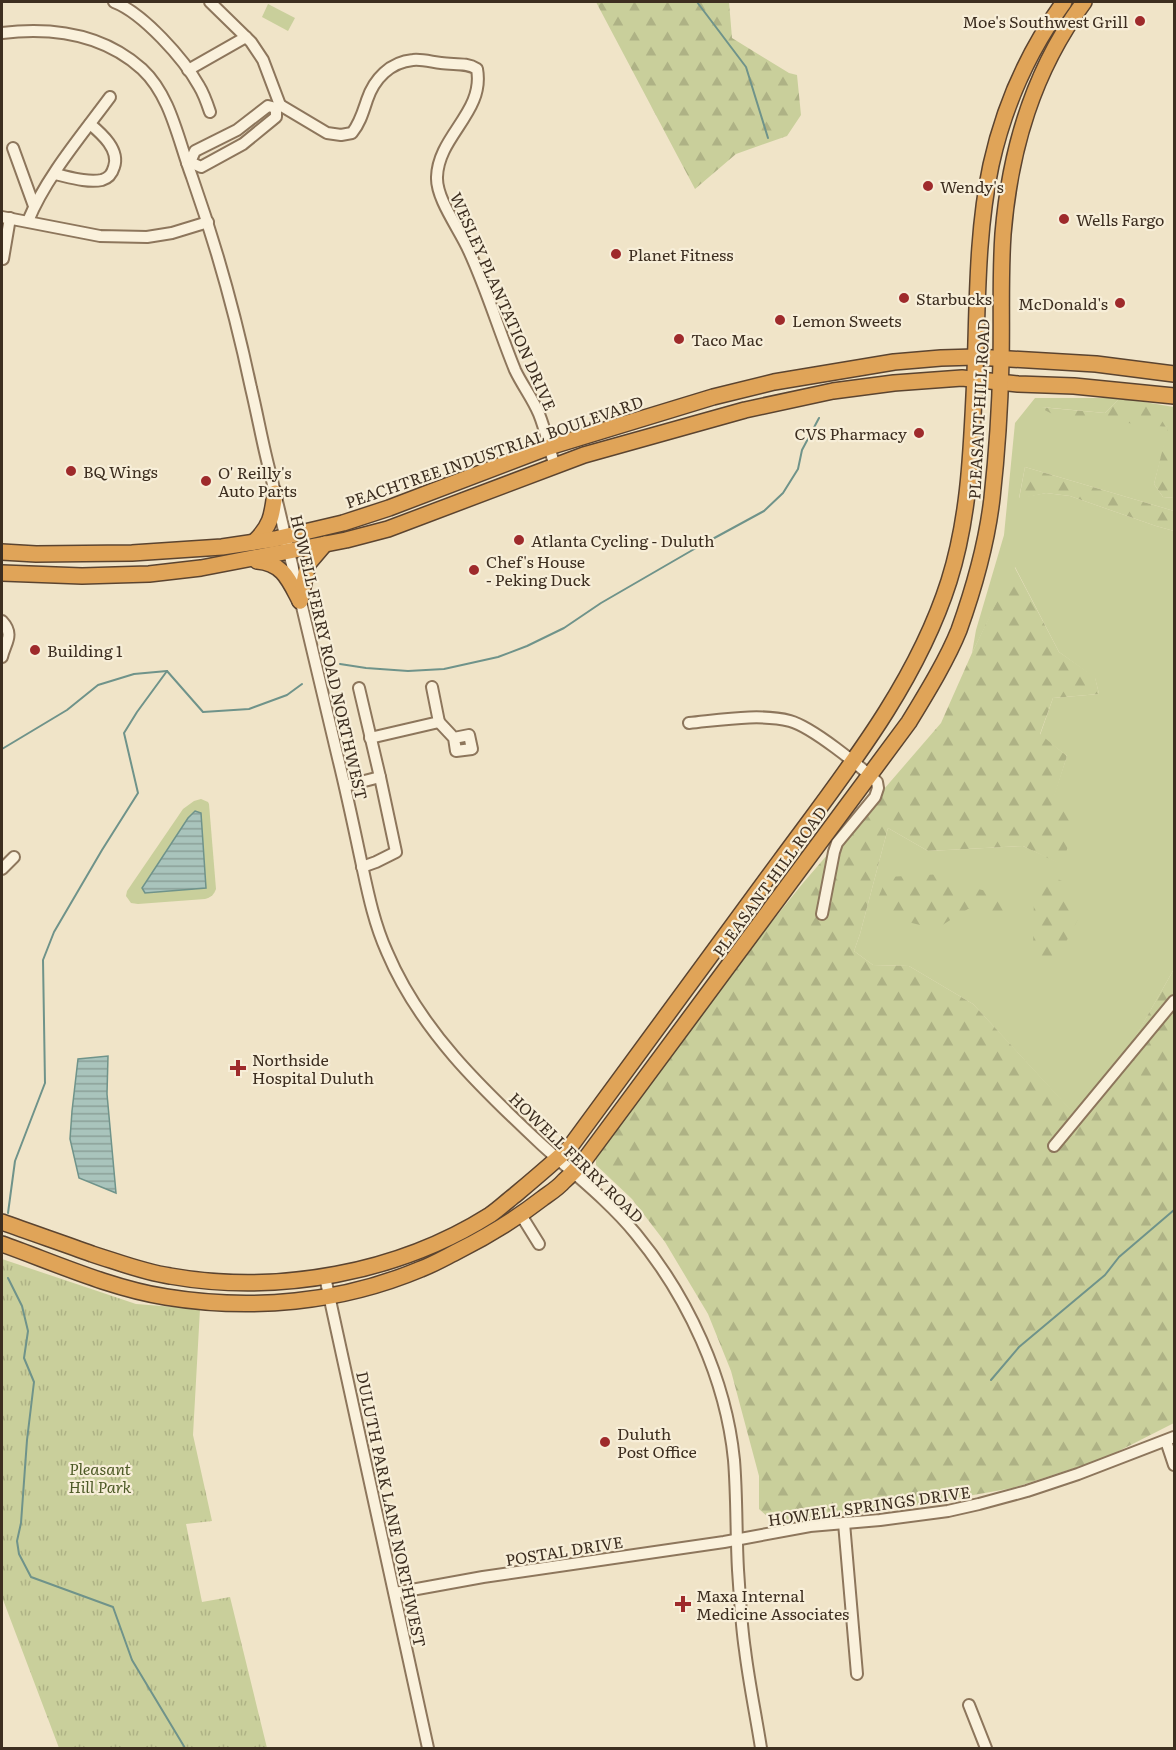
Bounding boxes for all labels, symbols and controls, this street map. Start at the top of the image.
place label: Moe's Southwest Grill [962,9,1128,33]
marker: Moe's Southwest Grill [1133,14,1147,28]
place label: Wendy's [940,174,1004,198]
marker: Wendy's [921,179,935,193]
street label: WESLEY PLANTATION DRIVE [445,188,563,414]
place label: Wells Fargo [1076,207,1164,231]
marker: Wells Fargo [1057,212,1071,226]
place label: Planet Fitness [628,242,733,266]
marker: Planet Fitness [609,247,623,261]
place label: Starbucks [916,286,992,310]
marker: Starbucks [897,291,911,305]
place label: McDonald's [1018,291,1108,315]
marker: McDonald's [1113,296,1127,310]
place label: Lemon Sweets [792,308,901,332]
marker: Lemon Sweets [773,313,787,327]
street label: PLEASANT HILL ROAD [961,318,995,500]
place label: Taco Mac [691,327,763,351]
marker: Taco Mac [672,332,686,346]
street label: PEACHTREE INDUSTRIAL BOULEVARD [342,389,646,513]
place label: CVS Pharmacy [795,421,908,445]
marker: CVS Pharmacy [912,426,926,440]
place label: BQ Wings [83,459,158,483]
place label: O' Reilly's Auto Parts [218,460,297,502]
marker: BQ Wings [64,464,78,478]
marker: O' Reilly's Auto Parts [199,474,213,488]
street label: HOWELL FERRY ROAD NORTHWEST [285,512,375,802]
place label: Atlanta Cycling - Duluth [531,528,715,552]
marker: Atlanta Cycling - Duluth [512,533,526,547]
place label: Chef's House - Peking Duck [486,549,591,591]
marker: Chef's House - Peking Duck [467,563,481,577]
place label: Building 1 [47,638,123,662]
marker: Building 1 [28,643,42,657]
street label: PLEASANT HILL ROAD [706,801,832,961]
place label: Northside Hospital Duluth [252,1047,375,1089]
marker: Northside Hospital Duluth [229,1059,247,1077]
street label: HOWELL FERRY ROAD [504,1086,650,1228]
street label: DULUTH PARK LANE NORTHWEST [351,1369,433,1649]
place label: Duluth Post Office [617,1421,697,1463]
marker: Duluth Post Office [598,1435,612,1449]
park label: Pleasant Hill Park [69,1456,132,1498]
street label: HOWELL SPRINGS DRIVE [766,1479,972,1531]
street label: POSTAL DRIVE [503,1529,625,1571]
place label: Maxa Internal Medicine Associates [696,1583,849,1625]
marker: Maxa Internal Medicine Associates [674,1595,692,1613]

